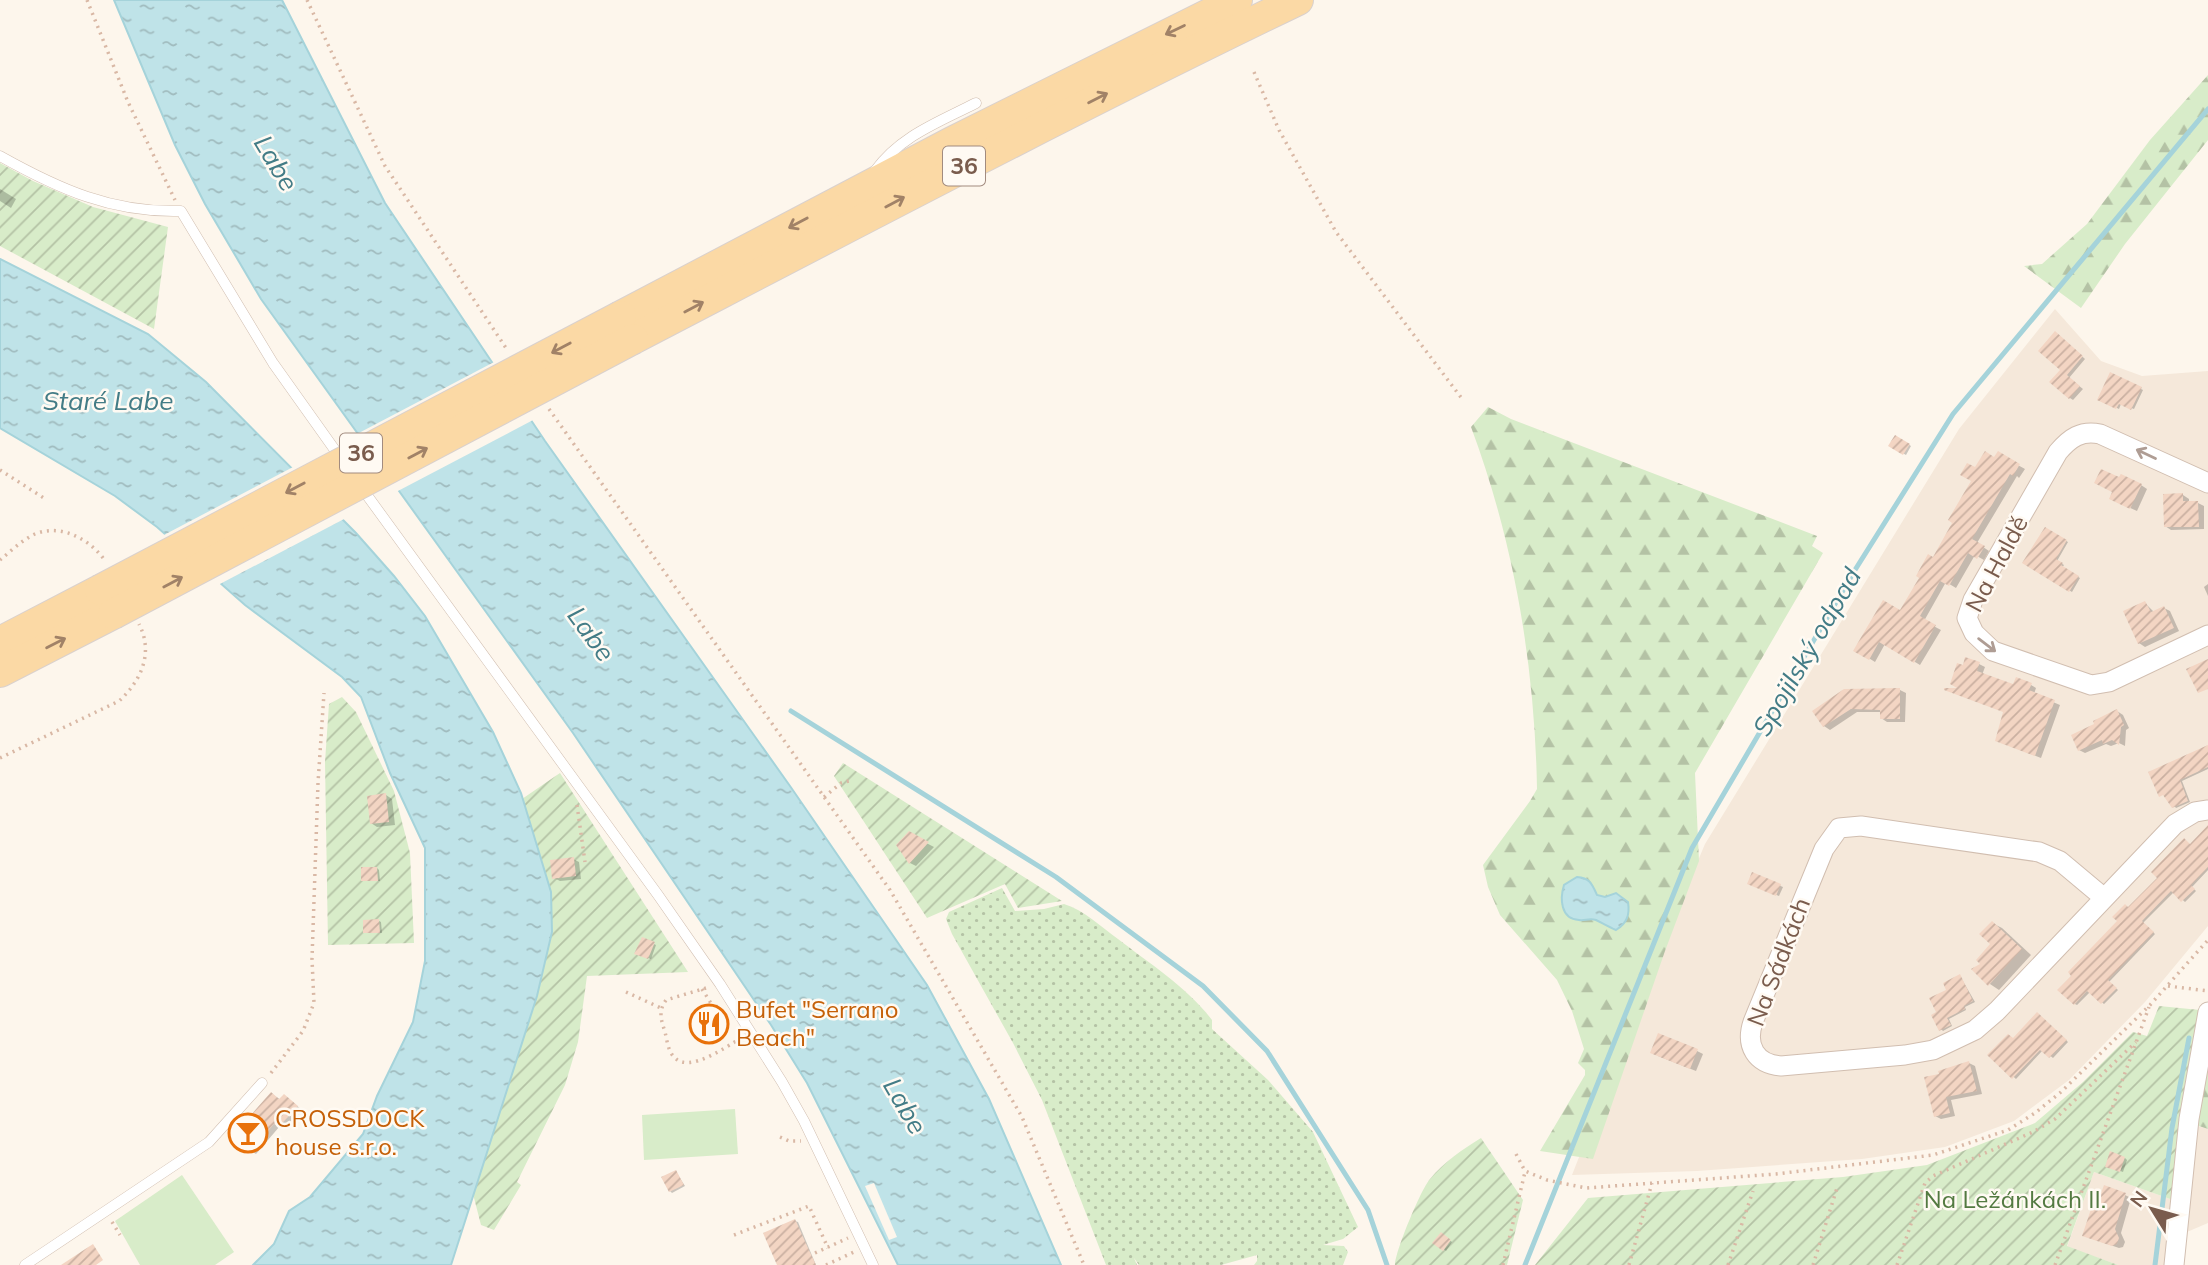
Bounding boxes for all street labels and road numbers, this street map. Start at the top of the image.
road number: 36 [943,146,985,186]
road number: 36 [340,433,382,472]
street label: Na Haldě [1958,510,2034,617]
street label: Na Sádkách [1740,893,1816,1030]

